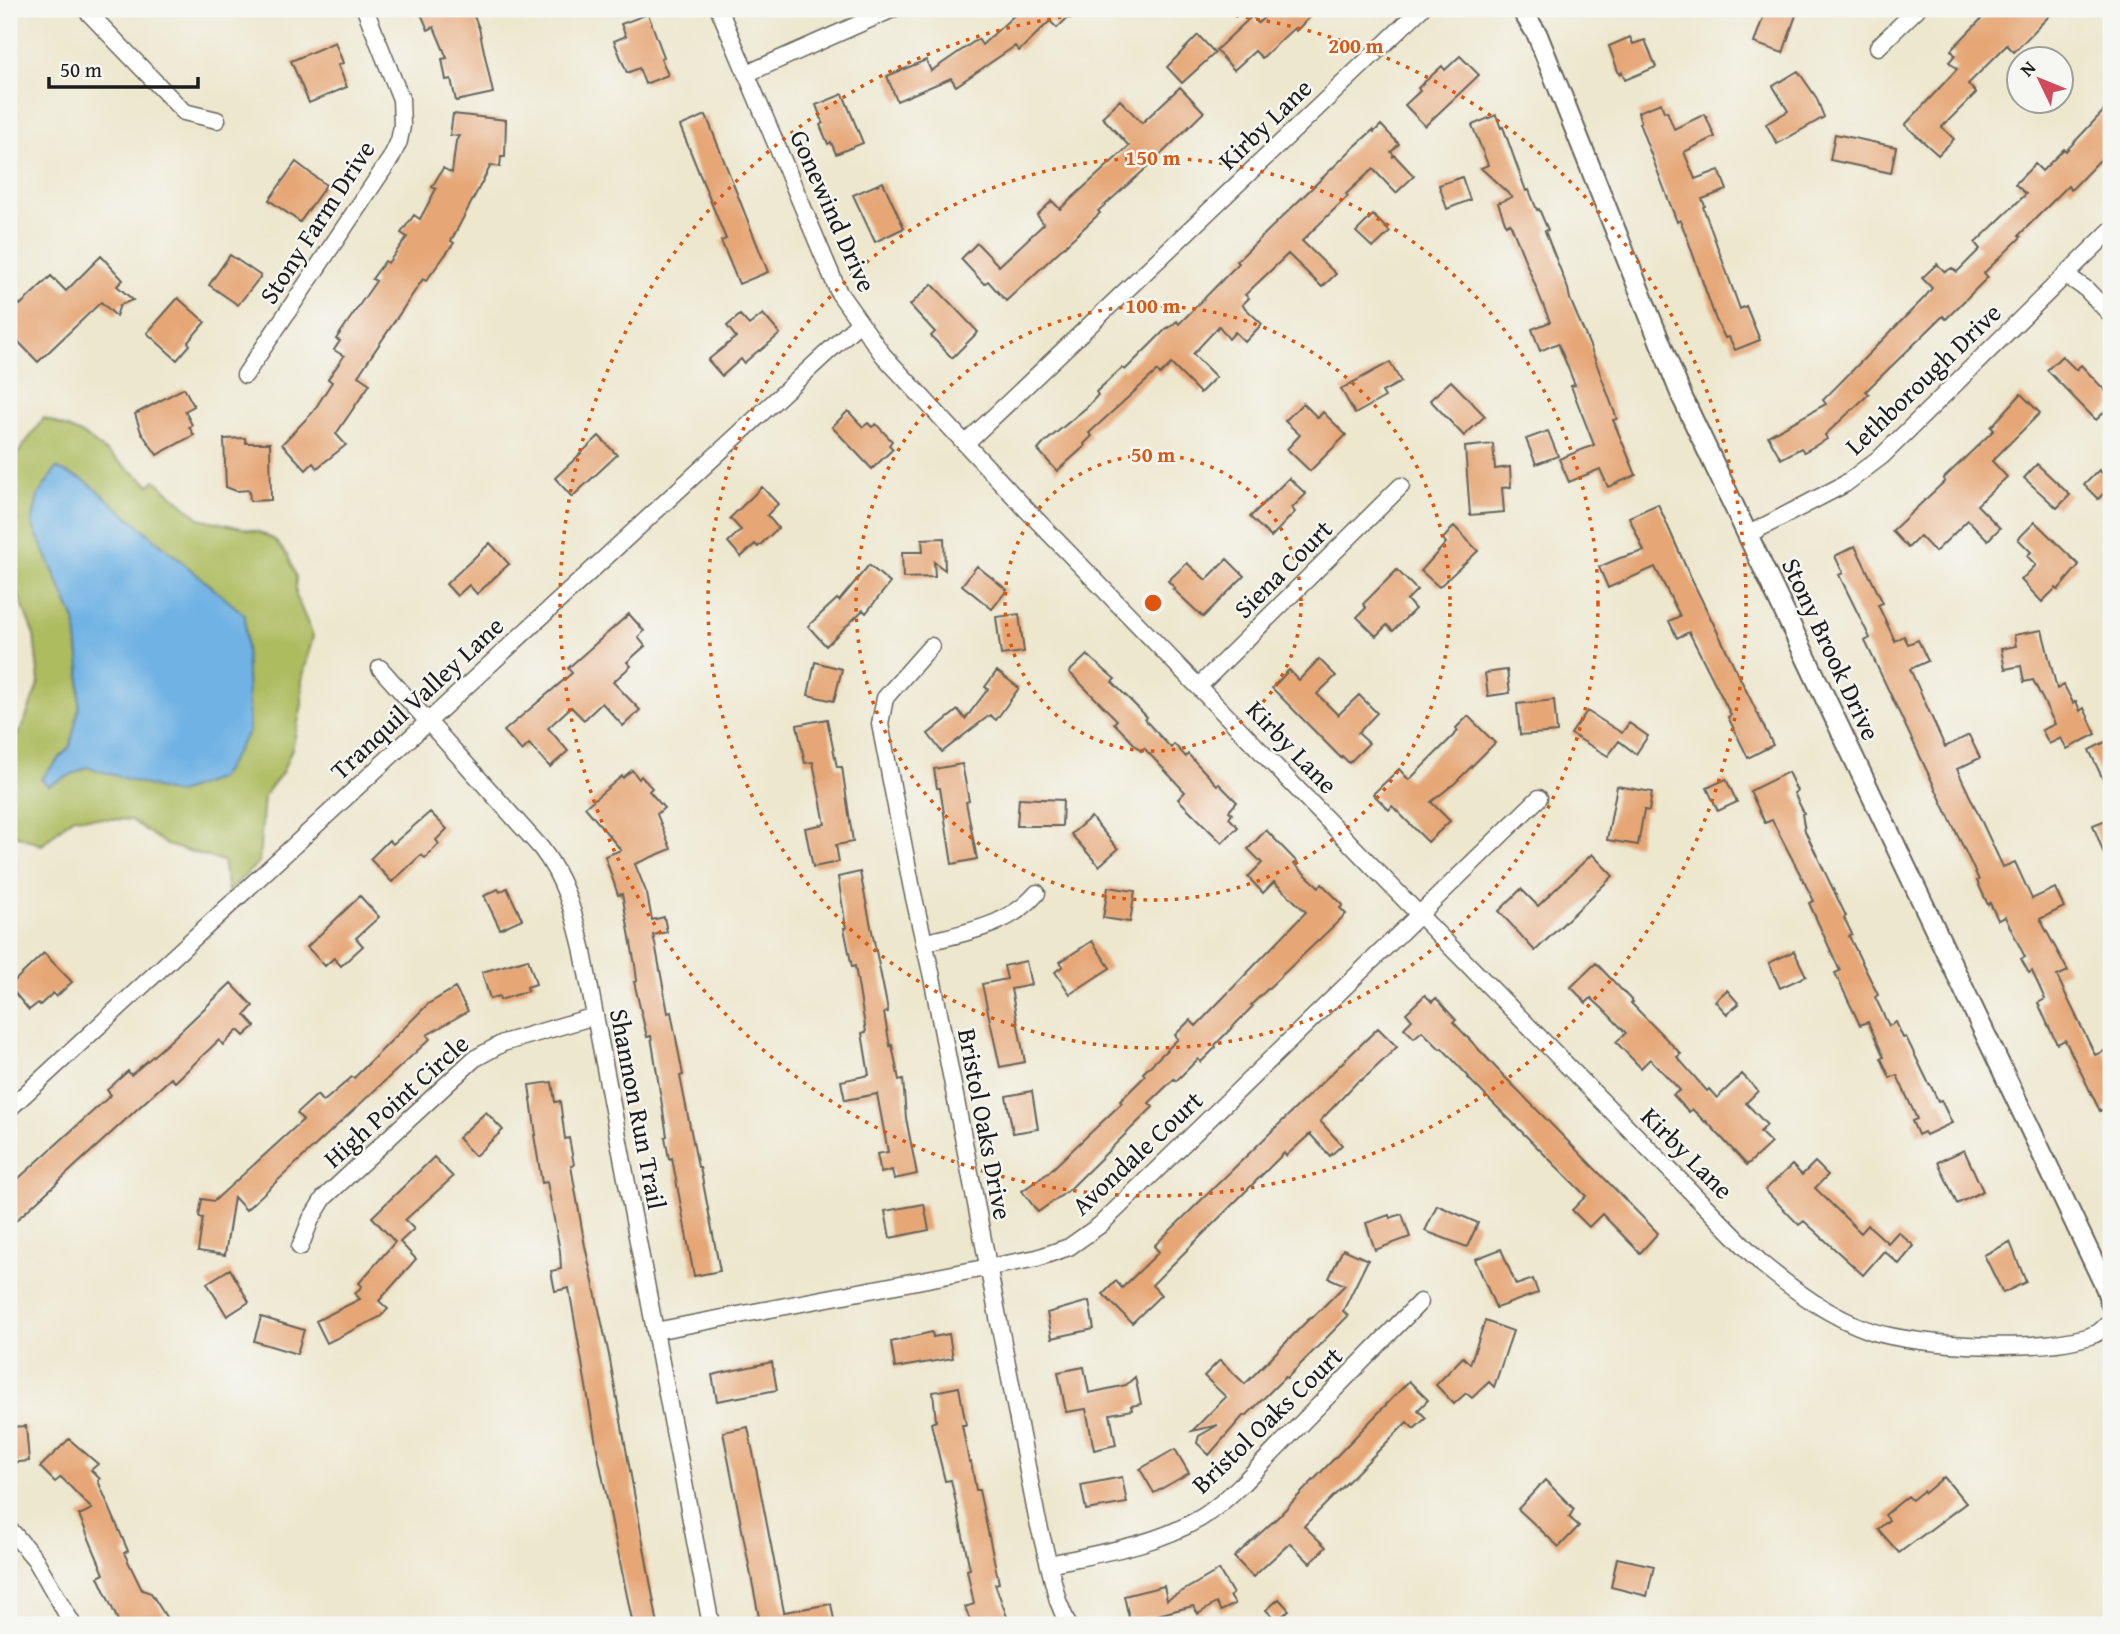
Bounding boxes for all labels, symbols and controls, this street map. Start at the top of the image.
text: 200 m [1328,30,1384,61]
scale bar [49,46,198,90]
north arrow [2004,46,2074,116]
text: 50 m [60,54,102,85]
text: N [2013,54,2042,83]
street label: Kirby Lane [1209,69,1320,178]
street label: Gonewind Drive [780,124,887,298]
street label: Stony Farm Drive [249,132,384,311]
text: 150 m [1125,142,1181,173]
text: 100 m [1125,290,1181,321]
street label: Lethborough Drive [1836,294,2010,464]
text: 50 m [1131,439,1175,470]
street label: Siena Court [1224,510,1341,627]
street label: Stony Brook Drive [1772,551,1891,746]
centre of rings [1141,591,1165,615]
street label: Tranquil Valley Lane [321,607,512,789]
street label: Kirby Lane [1238,691,1347,802]
street label: Shannon Run Trail [600,1005,677,1213]
street label: High Point Circle [314,1024,477,1177]
street label: Bristol Oaks Drive [948,1025,1023,1223]
street label: Avondale Court [1062,1081,1211,1224]
street label: Kirby Lane [1632,1097,1743,1208]
street label: Bristol Oaks Court [1182,1337,1351,1502]

